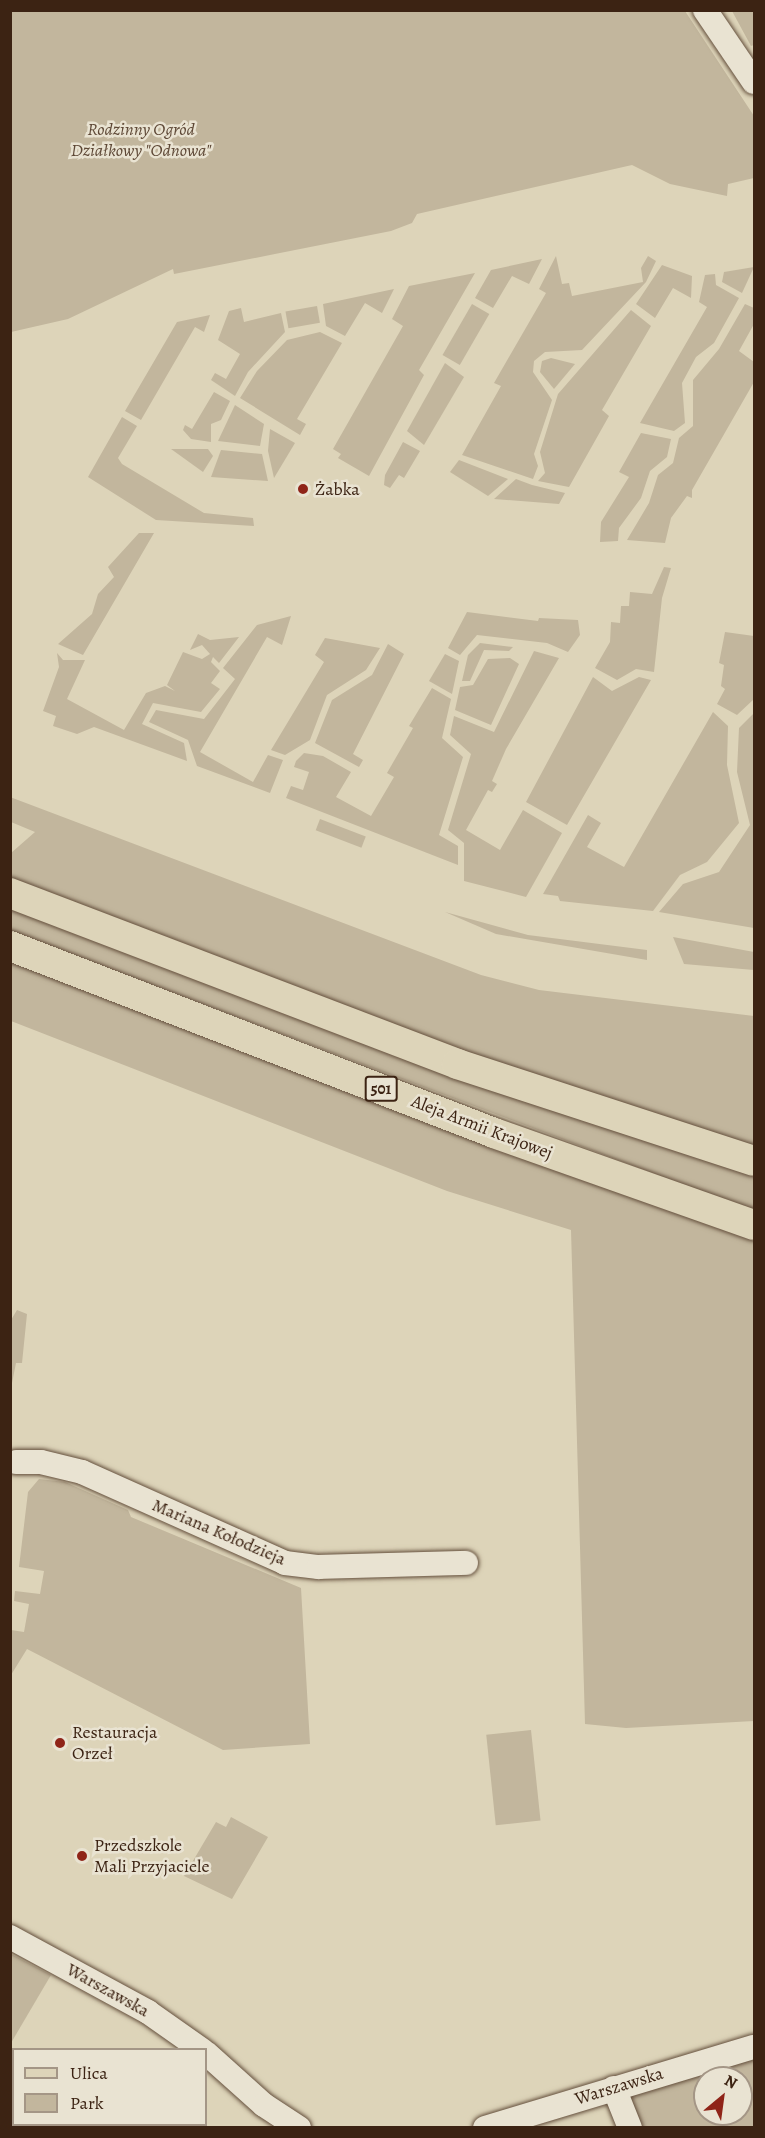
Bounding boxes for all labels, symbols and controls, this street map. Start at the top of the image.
park label: Rodzinny Ogród Działkowy "Odnowa" [71,119,211,162]
place label: Żabka [315,478,360,500]
marker: Żabka [296,482,310,496]
road number: 501 [364,1076,398,1102]
street label: Aleja Armii Krajowej [408,1090,556,1164]
street label: Mariana Kołodzieja [149,1494,289,1570]
place label: Restauracja Orzeł [72,1722,157,1764]
marker: Restauracja Orzeł [53,1736,67,1750]
place label: Przedszkole Mali Przyjaciele [94,1835,210,1878]
marker: Przedszkole Mali Przyjaciele [75,1849,89,1863]
street label: Warszawska [63,1958,153,2022]
legend [12,2048,207,2126]
text: Ulica [70,2061,108,2085]
street label: Warszawska [572,2062,666,2110]
north arrow [693,2066,753,2126]
text: N [720,2070,741,2094]
text: Park [70,2091,104,2115]

